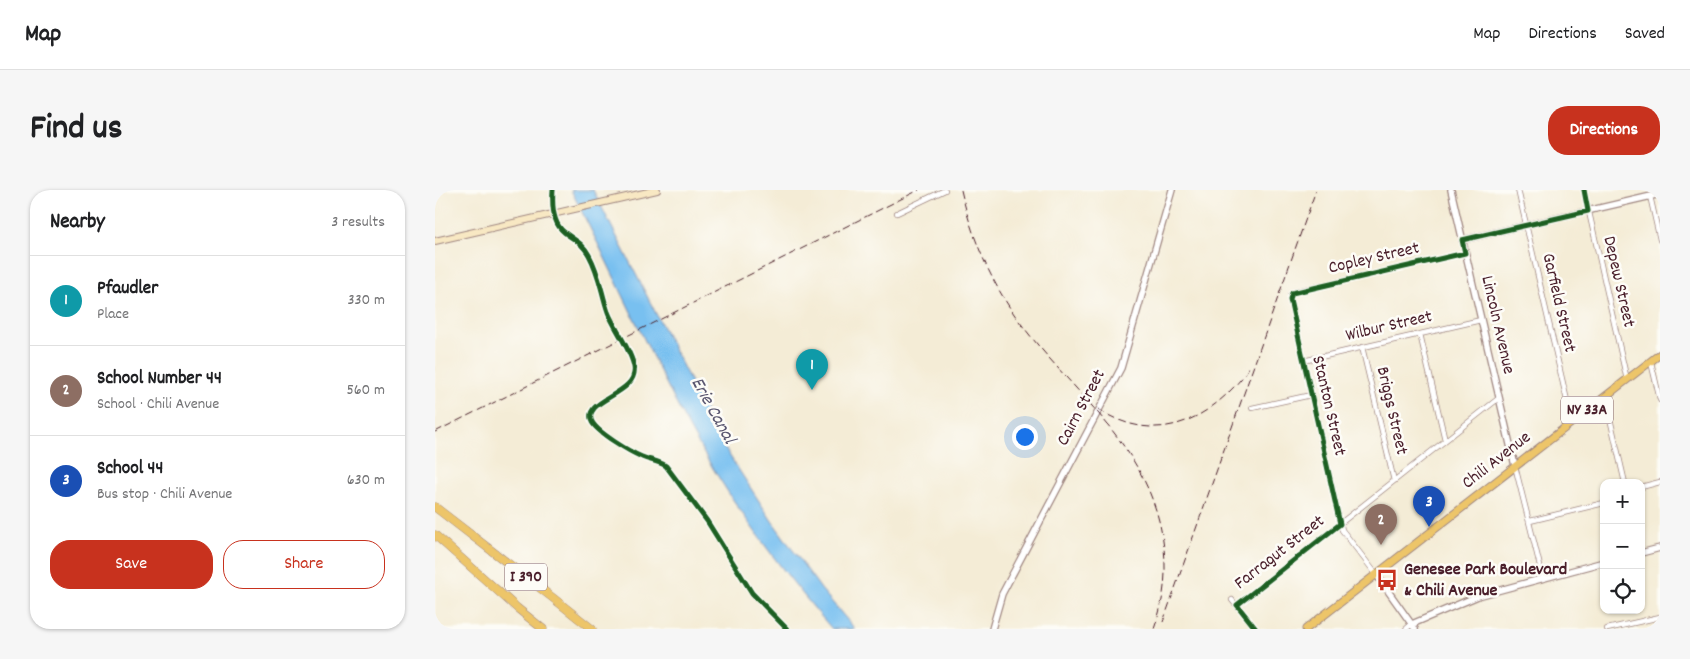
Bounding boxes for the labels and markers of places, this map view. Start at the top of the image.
pin: 1 [796,349,828,390]
pin: 3 [1413,486,1445,527]
pin: 2 [1365,504,1397,545]
place label: Genesee Park Boulevard & Chili Avenue [1404,558,1567,604]
bus stop icon: Genesee Park Boulevard & Chili Avenue [1374,567,1400,593]

